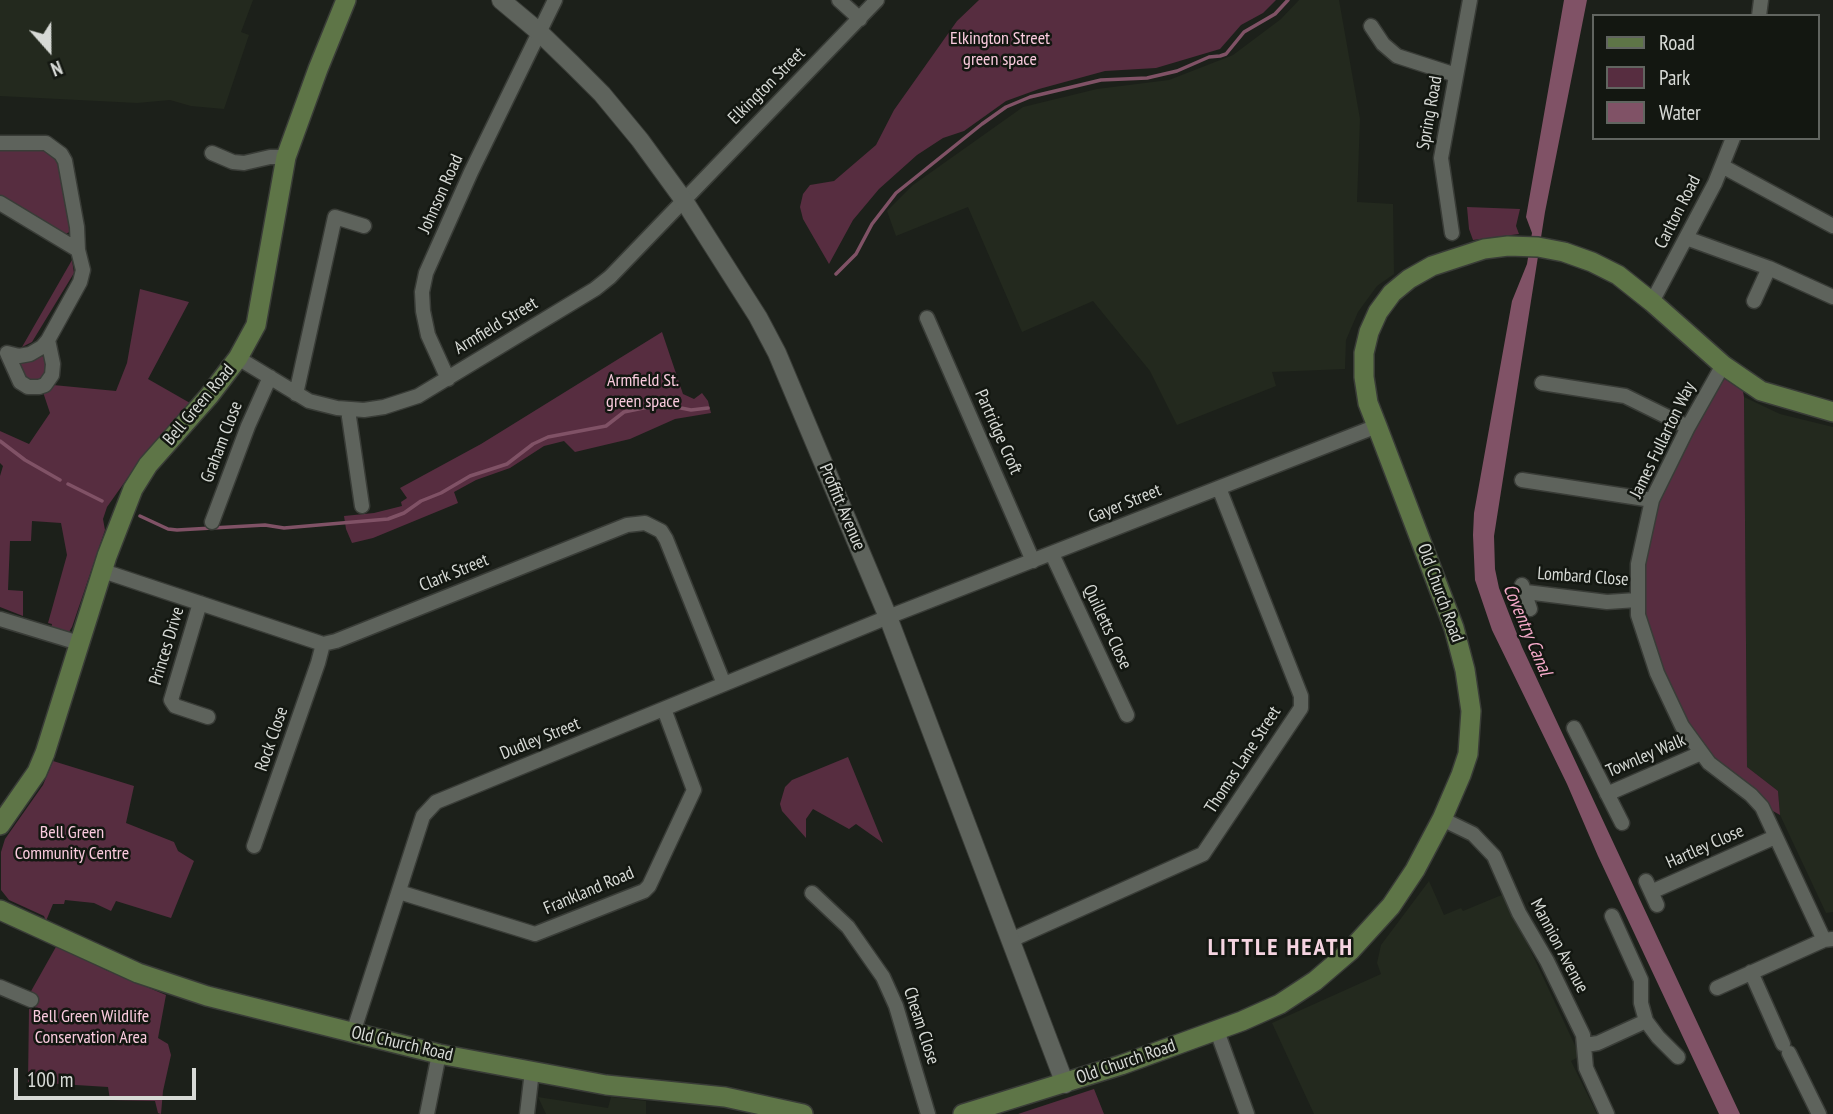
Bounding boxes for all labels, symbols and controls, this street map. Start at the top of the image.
north arrow [14,14,84,84]
legend [1591,14,1819,140]
park label: Elkington Street green space [950,28,1050,70]
text: Road [1659,29,1695,56]
street label: Elkington Street [724,43,810,129]
text: N [47,56,66,82]
text: Park [1659,64,1690,91]
street label: Spring Road [1413,74,1447,152]
text: Water [1659,99,1701,126]
street label: Johnson Road [414,151,468,237]
street label: Carlton Road [1650,172,1706,252]
street label: Armfield Street [450,293,542,359]
street label: Bell Green Road [159,360,239,450]
park label: Armfield St. green space [606,370,680,412]
street label: James Fullarton Way [1626,378,1700,502]
street label: Partridge Croft [970,386,1026,478]
street label: Graham Close [197,398,247,486]
street label: Proffitt Avenue [814,460,870,554]
street label: Gayer Street [1086,480,1164,528]
street label: Old Church Road [1412,541,1468,645]
street label: Clark Street [416,549,492,597]
street label: Lombard Close [1537,563,1629,591]
street label: Quilletts Close [1078,581,1136,673]
water label: Coventry Canal [1497,581,1557,679]
street label: Princes Drive [145,604,189,688]
street label: Thomas Lane Street [1200,702,1286,818]
street label: Rock Close [251,704,293,774]
street label: Dudley Street [497,713,583,765]
street label: Townley Walk [1603,730,1689,782]
street label: Hartley Close [1663,820,1747,874]
park label: Bell Green Community Centre [15,822,129,864]
street label: Frankland Road [541,862,637,920]
street label: Mannion Avenue [1525,895,1593,997]
district label: LITTLE HEATH [1209,934,1353,962]
street label: Cheam Close [898,985,944,1067]
park label: Bell Green Wildlife Conservation Area [33,1006,149,1048]
street label: Old Church Road [349,1022,455,1066]
street label: Old Church Road [1074,1035,1178,1089]
scale bar [18,1054,200,1098]
text: 100 m [27,1066,73,1093]

